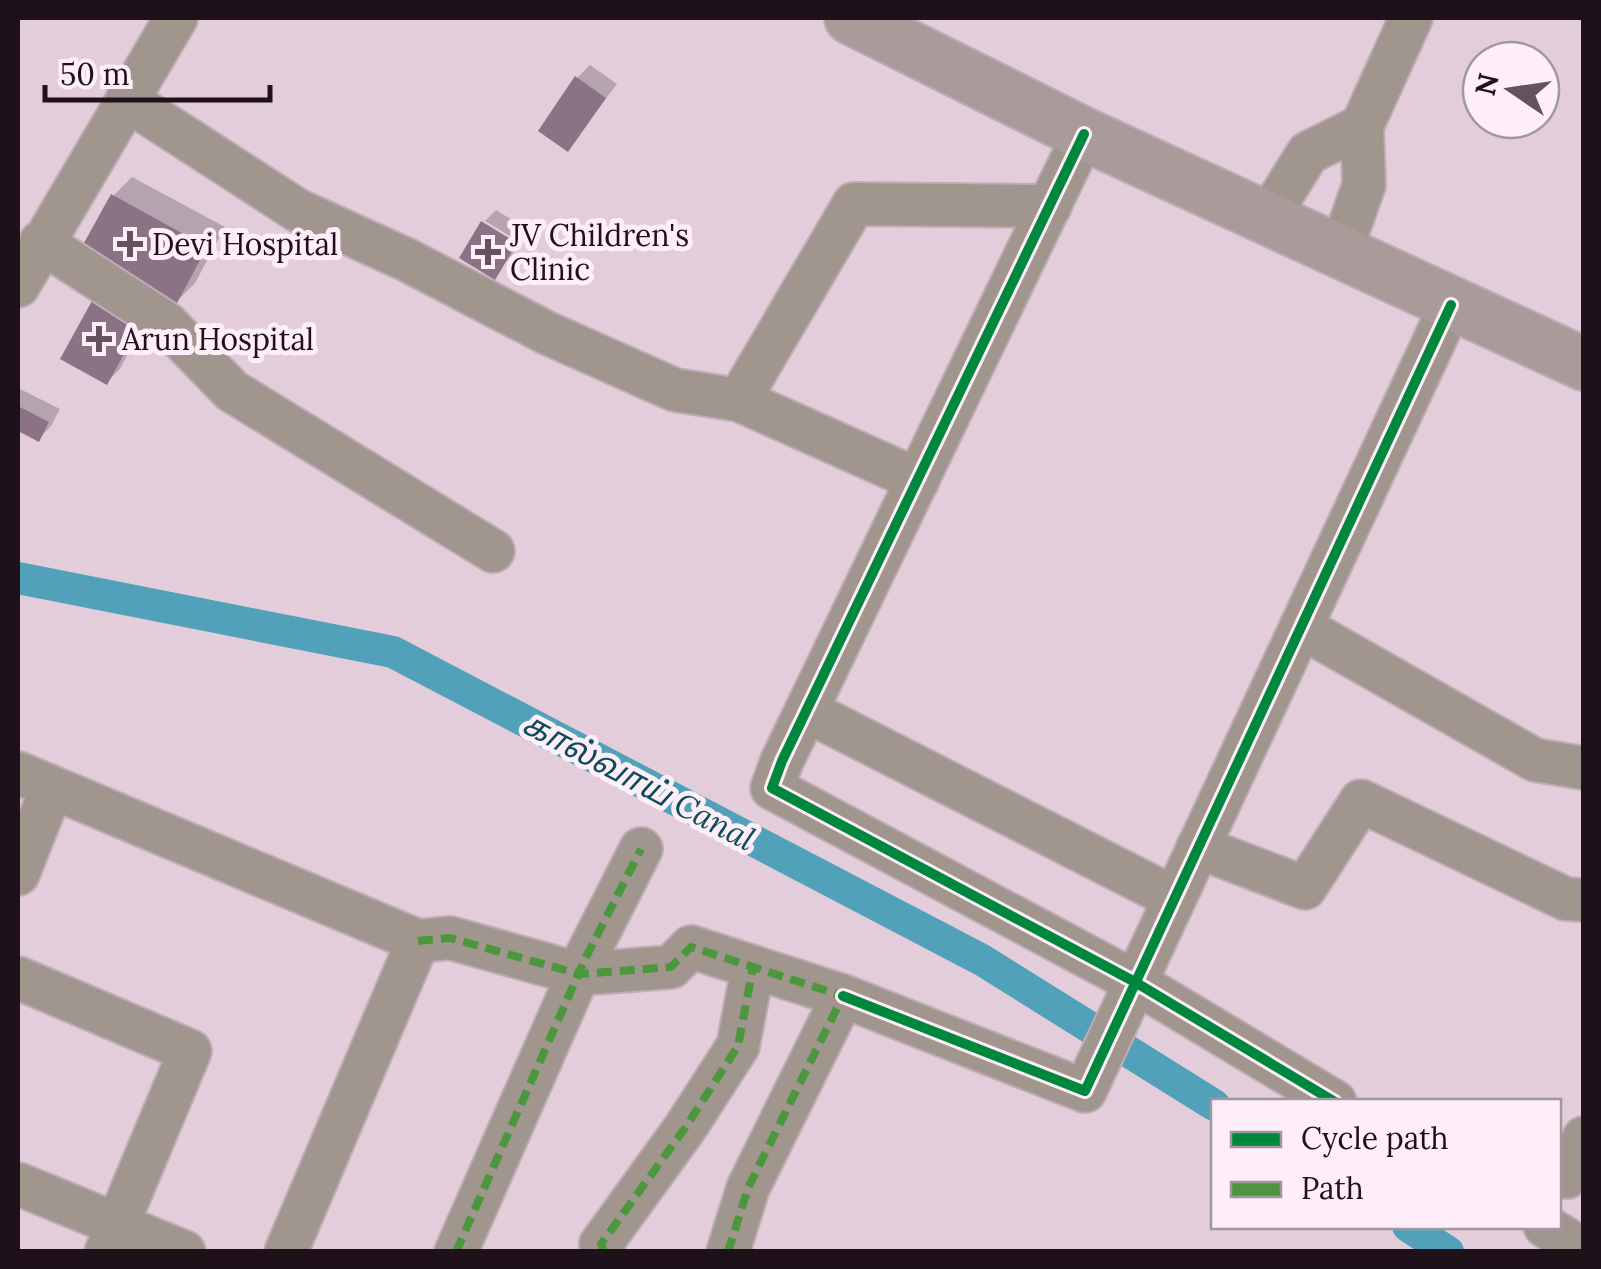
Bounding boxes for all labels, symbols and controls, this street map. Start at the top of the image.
scale bar [45,40,270,102]
north arrow [1461,40,1561,140]
text: 50 m [60,55,130,93]
text: N [1467,70,1507,99]
place label: JV Children's Clinic [509,216,689,288]
place label: Devi Hospital [152,225,338,263]
marker: Devi Hospital [117,231,143,257]
marker: JV Children's Clinic [475,239,501,265]
place label: Arun Hospital [121,320,314,358]
marker: Arun Hospital [86,326,112,352]
water label: கால்வாய் Canal [516,703,762,859]
legend [1211,1099,1561,1229]
text: Cycle path [1301,1119,1449,1158]
text: Path [1301,1169,1364,1207]

